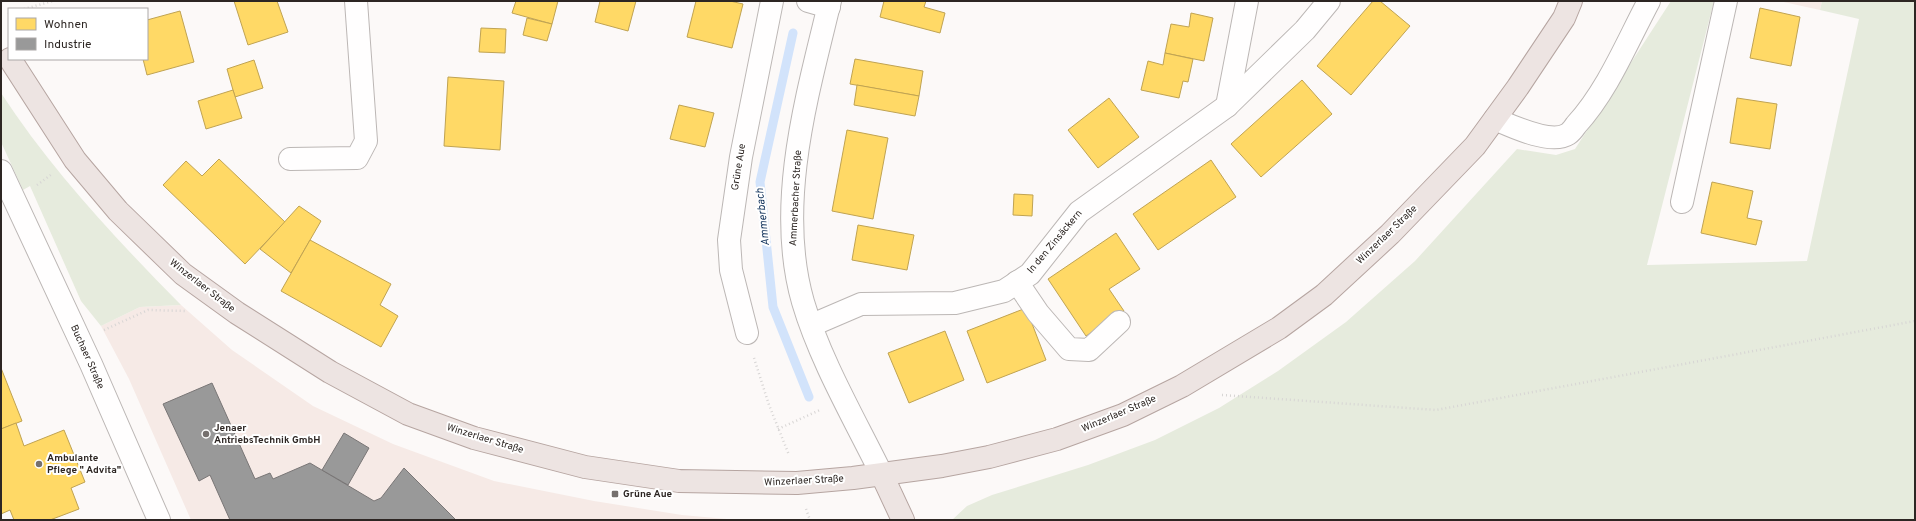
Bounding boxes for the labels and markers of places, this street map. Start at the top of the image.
place label: Jenaer AntriebsTechnik GmbH [214,422,321,447]
marker: Jenaer AntriebsTechnik GmbH [201,429,211,439]
place label: Ambulante Pflege " Advita" [47,452,121,477]
marker: Ambulante Pflege " Advita" [34,459,44,469]
place label: Grüne Aue [623,488,673,501]
marker: Grüne Aue [610,489,620,499]

